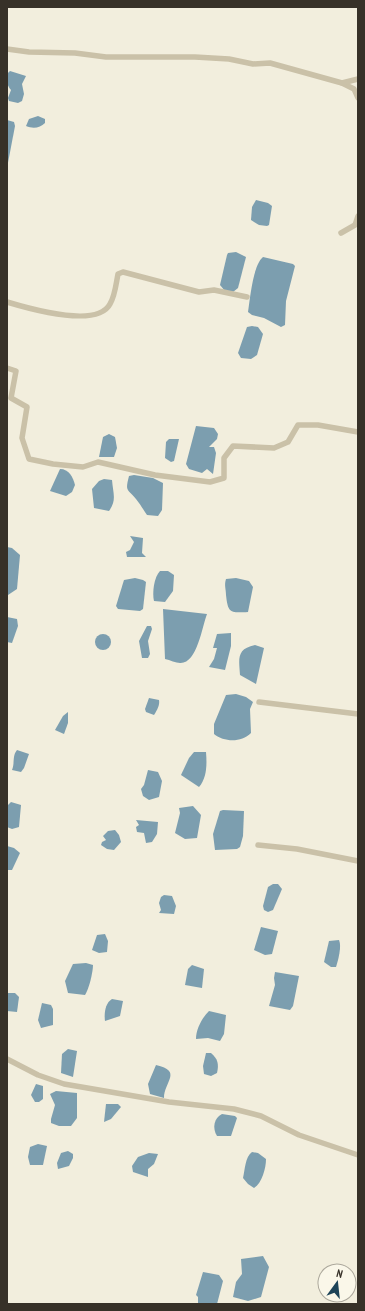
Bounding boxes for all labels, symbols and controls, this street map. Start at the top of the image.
north arrow [317,1263,357,1303]
text: N [335,1266,344,1281]

